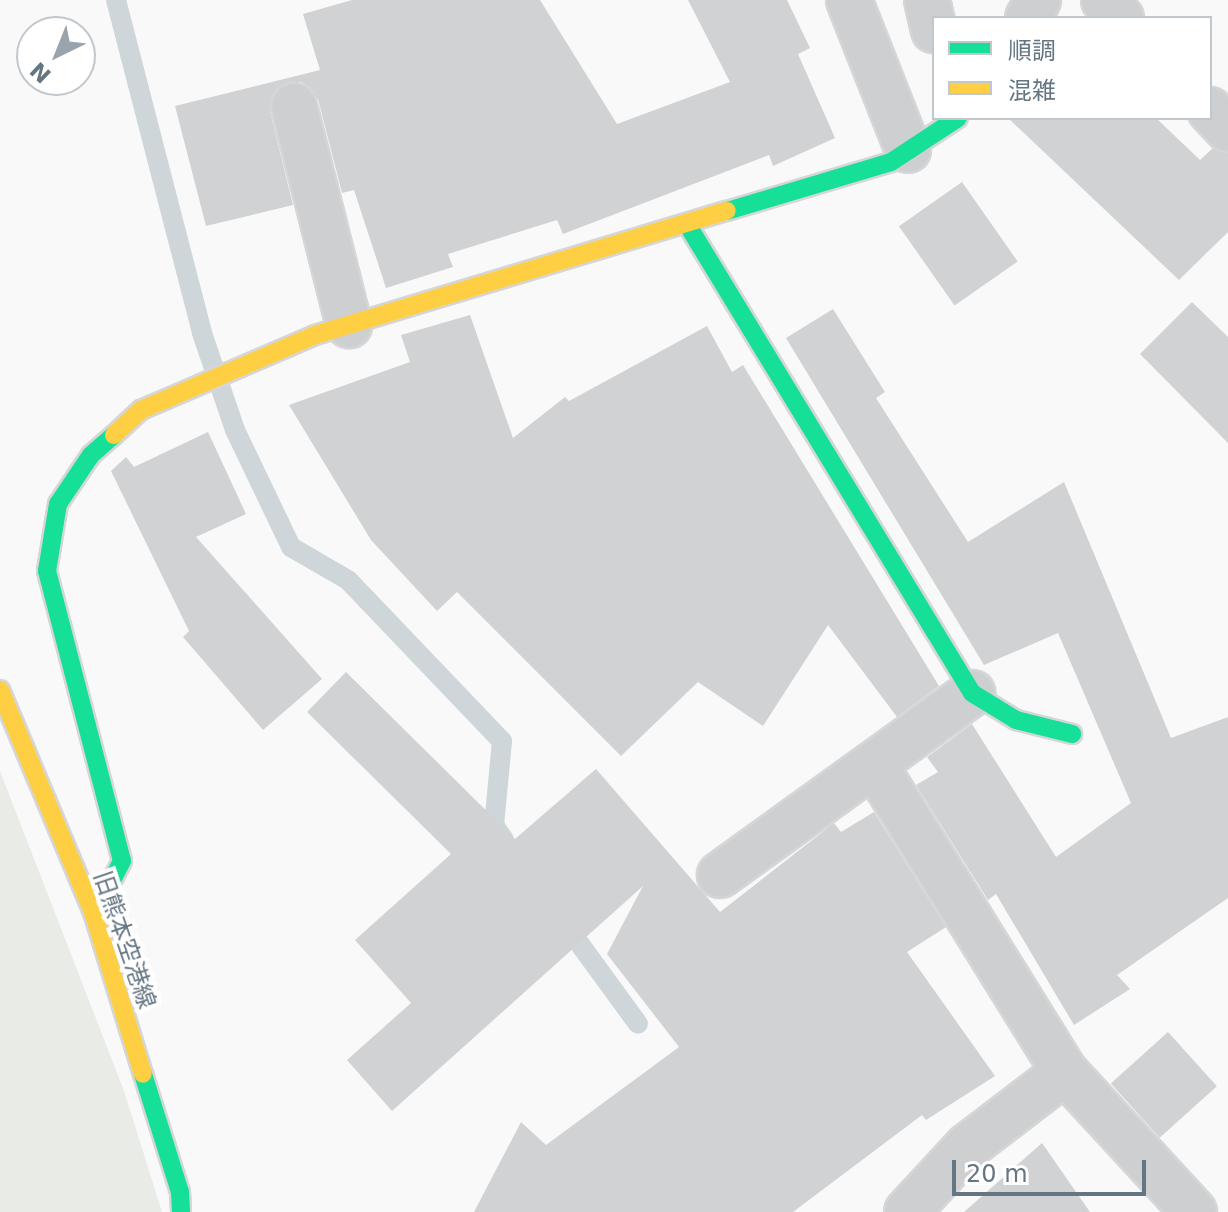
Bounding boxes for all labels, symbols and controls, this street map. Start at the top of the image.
north arrow [16,16,96,96]
legend [932,16,1212,120]
text: 順調 [1008,37,1056,65]
text: N [25,57,56,88]
text: 混雑 [1008,77,1056,105]
street label: 旧熊本空港線 [87,867,161,1013]
scale bar [956,1144,1150,1194]
text: 20 m [966,1160,1028,1188]

